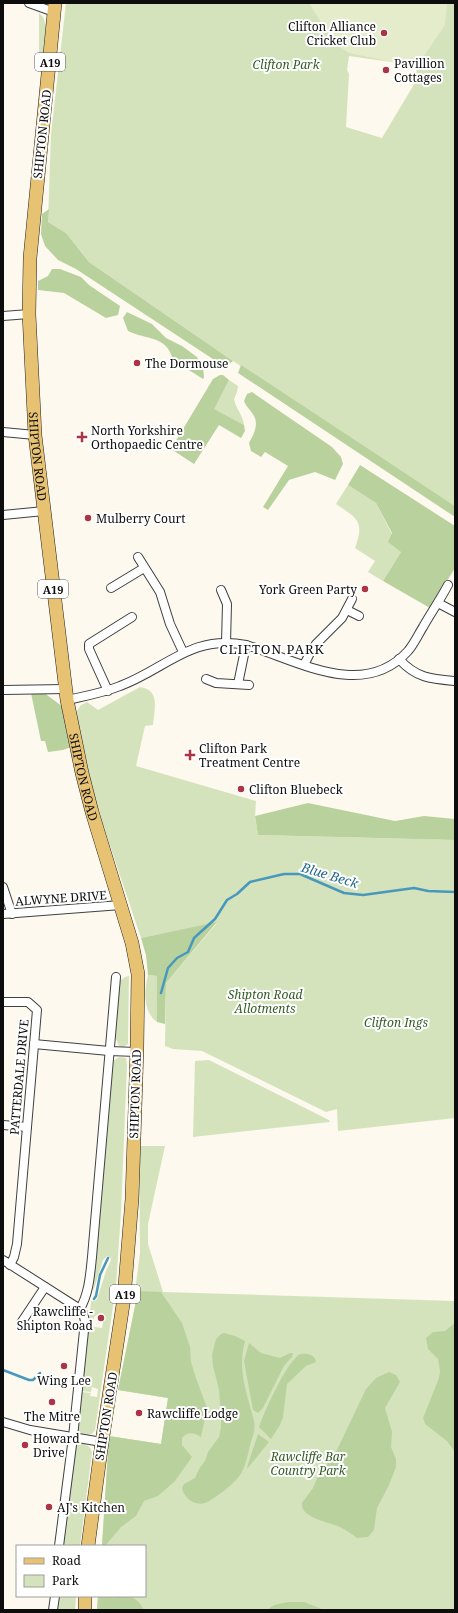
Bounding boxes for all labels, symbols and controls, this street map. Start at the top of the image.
place label: Clifton Alliance Cricket Club [288,18,376,49]
marker: Clifton Alliance Cricket Club [379,28,389,38]
road number: A19 [35,53,65,71]
place label: Pavillion Cottages [394,55,445,86]
park label: Clifton Park [252,56,321,73]
marker: Pavillion Cottages [381,65,391,75]
street label: SHIPTON ROAD [29,88,55,179]
place label: The Dormouse [145,355,229,372]
marker: The Dormouse [132,358,142,368]
street label: SHIPTON ROAD [25,411,51,502]
place label: North Yorkshire Orthopaedic Centre [91,422,203,453]
marker: North Yorkshire Orthopaedic Centre [76,431,88,443]
place label: Mulberry Court [96,510,185,527]
marker: Mulberry Court [83,513,93,523]
road number: A19 [38,580,68,598]
place label: York Green Party [258,581,357,598]
marker: York Green Party [360,584,370,594]
district label: CLIFTON PARK [219,640,325,658]
street label: SHIPTON ROAD [66,732,103,823]
place label: Clifton Park Treatment Centre [199,740,300,771]
marker: Clifton Park Treatment Centre [184,749,196,761]
place label: Clifton Bluebeck [249,781,344,798]
marker: Clifton Bluebeck [236,784,246,794]
water label: Blue Beck [298,858,361,892]
street label: ALWYNE DRIVE [15,886,107,910]
park label: Shipton Road Allotments [228,986,302,1017]
park label: Clifton Ings [364,1014,428,1031]
street label: PATTERDALE DRIVE [5,1018,33,1136]
street label: SHIPTON ROAD [125,1049,145,1139]
road number: A19 [110,1285,140,1303]
place label: Rawcliffe - Shipton Road [17,1303,94,1334]
marker: Rawcliffe - Shipton Road [96,1313,106,1323]
marker: Wing Lee [59,1361,69,1371]
street label: SHIPTON ROAD [91,1370,121,1462]
place label: Wing Lee [37,1372,91,1389]
marker: The Mitre [47,1397,57,1407]
place label: Rawcliffe Lodge [147,1405,238,1422]
place label: The Mitre [24,1408,80,1425]
marker: Rawcliffe Lodge [134,1408,144,1418]
place label: Howard Drive [33,1430,80,1461]
marker: Howard Drive [20,1440,30,1450]
park label: Rawcliffe Bar Country Park [270,1448,347,1479]
place label: AJ's Kitchen [57,1499,125,1516]
marker: AJ's Kitchen [44,1502,54,1512]
legend [16,1545,146,1597]
text: Road [52,1552,82,1569]
text: Park [52,1572,80,1589]

